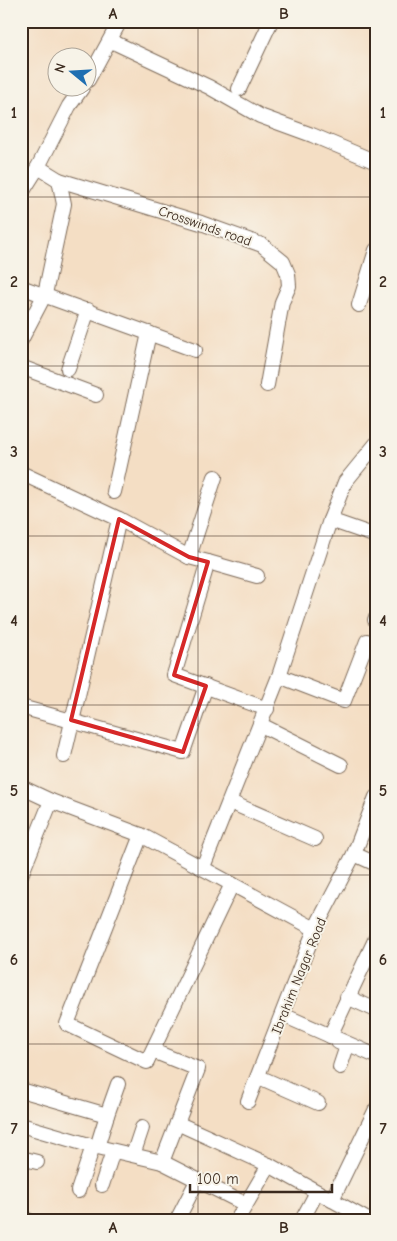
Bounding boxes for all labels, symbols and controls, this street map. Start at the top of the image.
text: A [109,5,118,23]
text: B [279,5,289,23]
north arrow [48,48,98,98]
text: N [51,61,70,75]
text: 1 [11,104,17,122]
text: 1 [380,104,386,122]
street label: Crosswinds road [156,202,254,250]
text: 2 [10,273,18,291]
text: 2 [379,273,387,291]
text: 3 [10,443,18,461]
text: 3 [379,443,387,461]
text: 4 [10,612,18,630]
text: 4 [379,612,387,630]
text: 5 [10,782,18,800]
text: 5 [379,782,387,800]
street label: Ibrahim Nagar Road [268,915,330,1037]
text: 6 [10,951,18,969]
text: 6 [379,951,387,969]
text: 7 [10,1120,18,1138]
text: 7 [379,1120,387,1138]
scale bar [190,1161,332,1193]
text: 100 m [197,1170,239,1188]
text: A [109,1219,118,1237]
text: B [279,1219,289,1237]

